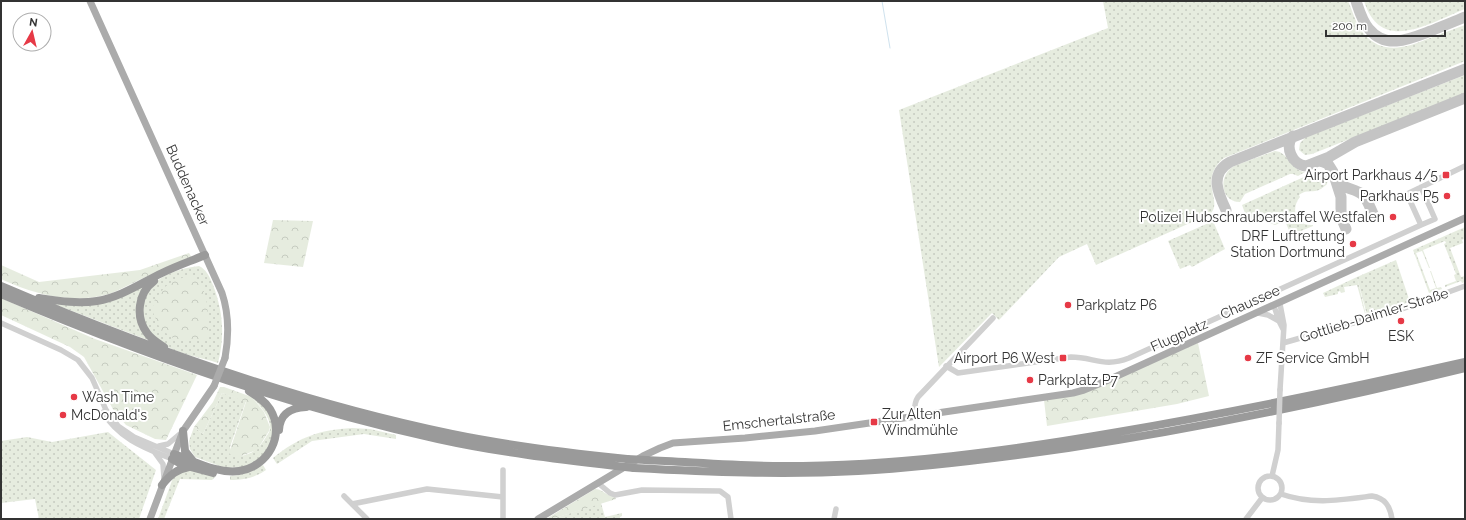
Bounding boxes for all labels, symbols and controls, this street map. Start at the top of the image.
north arrow [12,12,52,52]
scale bar [1326,12,1445,38]
text: N [28,16,38,30]
text: 200 m [1332,19,1367,33]
street label: Buddenacker [163,142,213,228]
place label: Airport Parkhaus 4/5 [1304,167,1438,183]
marker: Airport Parkhaus 4/5 [1441,170,1451,180]
place label: Parkhaus P5 [1360,188,1439,204]
marker: Parkhaus P5 [1442,191,1452,201]
place label: Polizei Hubschrauberstaffel Westfalen [1140,209,1385,225]
marker: Polizei Hubschrauberstaffel Westfalen [1388,212,1398,222]
place label: DRF Luftrettung Station Dortmund [1231,228,1345,260]
marker: DRF Luftrettung Station Dortmund [1348,239,1358,249]
street label: Chaussee [1218,282,1282,322]
street label: Gottlieb-Daimler-Straße [1298,285,1450,345]
place label: Parkplatz P6 [1076,297,1157,313]
marker: Parkplatz P6 [1063,300,1073,310]
street label: Flugplatz [1148,315,1210,355]
marker: ESK [1396,316,1406,326]
place label: ESK [1388,328,1414,344]
place label: Airport P6 West [954,350,1055,366]
place label: ZF Service GmbH [1256,350,1370,366]
marker: Airport P6 West [1058,353,1068,363]
marker: ZF Service GmbH [1243,353,1253,363]
place label: Parkplatz P7 [1038,372,1118,388]
marker: Parkplatz P7 [1025,375,1035,385]
place label: Wash Time [82,389,154,405]
marker: Wash Time [69,392,79,402]
street label: Emschertalstraße [722,406,836,434]
place label: Zur Alten Windmühle [882,406,958,438]
place label: McDonald's [71,407,147,423]
marker: McDonald's [58,410,68,420]
marker: Zur Alten Windmühle [869,417,879,427]

